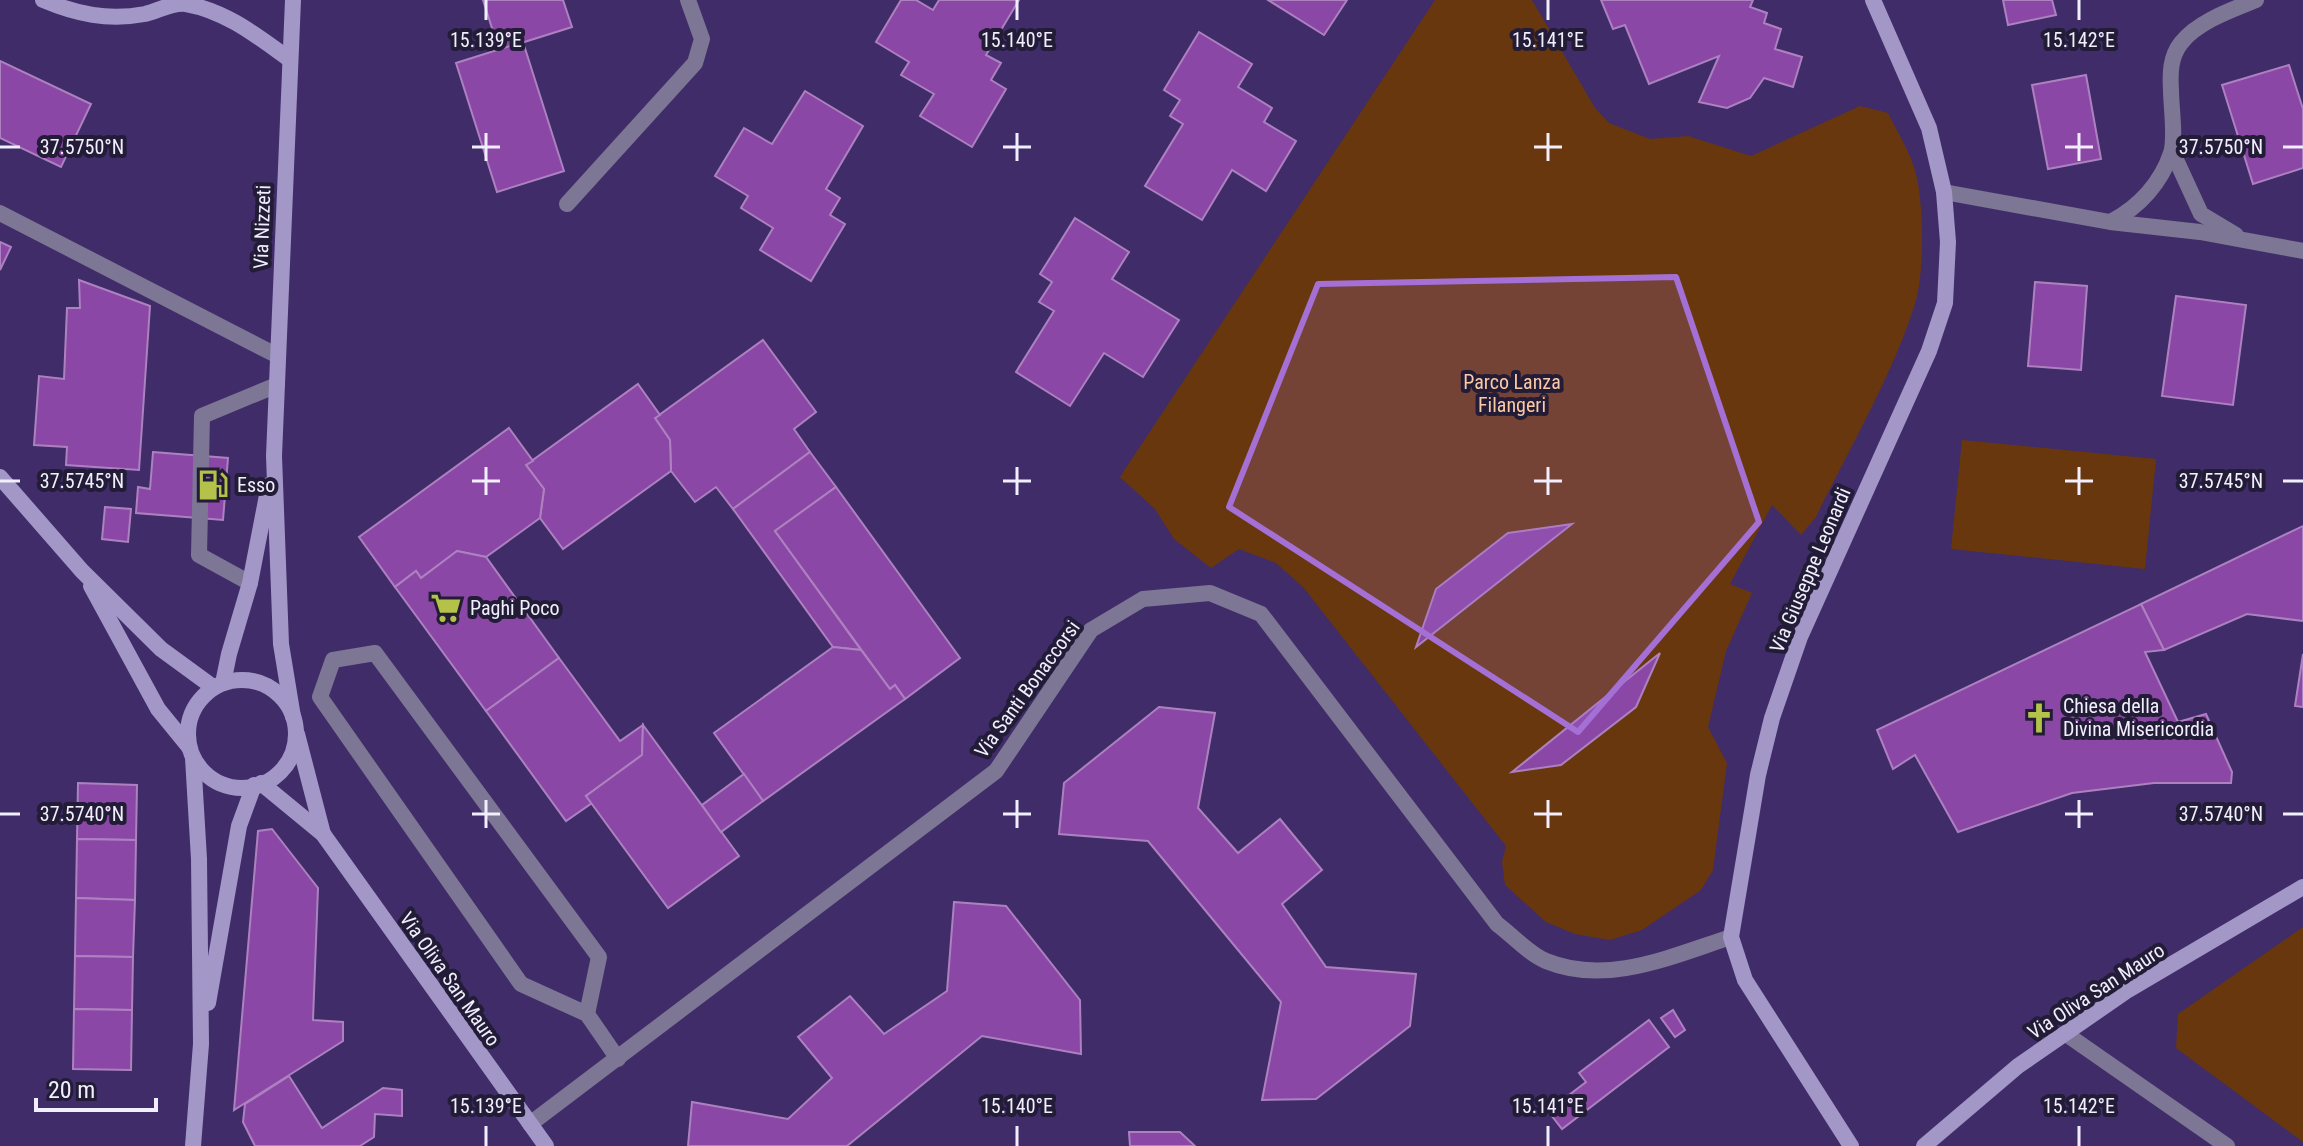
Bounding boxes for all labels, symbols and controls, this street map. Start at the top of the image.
text: 15.139°E [450,28,522,52]
text: 15.140°E [981,28,1053,52]
text: 15.141°E [1512,28,1584,52]
text: 15.142°E [2043,28,2115,52]
text: 37.5750°N [40,135,124,159]
text: 37.5750°N [2179,135,2263,159]
street label: Via Nizzeti [249,184,275,270]
park label: Parco Lanza Filangeri [1463,370,1561,417]
fuel station icon: Esso [196,468,230,502]
text: 37.5745°N [40,469,124,493]
text: 37.5745°N [2179,469,2263,493]
place label: Esso [237,473,275,497]
street label: Via Giuseppe Leonardi [1764,484,1856,656]
supermarket icon: Paghi Poco [429,591,463,625]
place label: Paghi Poco [470,596,560,620]
street label: Via Santi Bonaccorsi [969,616,1085,762]
place label: Chiesa della Divina Misericordia [2063,694,2214,741]
church icon: Chiesa della Divina Misericordia [2022,701,2056,735]
text: 37.5740°N [40,802,124,826]
text: 37.5740°N [2179,802,2263,826]
street label: Via Oliva San Mauro [395,907,505,1051]
street label: Via Oliva San Mauro [2023,938,2169,1044]
scale bar [36,1062,156,1112]
text: 20 m [48,1076,95,1104]
text: 15.139°E [450,1094,522,1118]
text: 15.140°E [981,1094,1053,1118]
text: 15.141°E [1512,1094,1584,1118]
text: 15.142°E [2043,1094,2115,1118]

